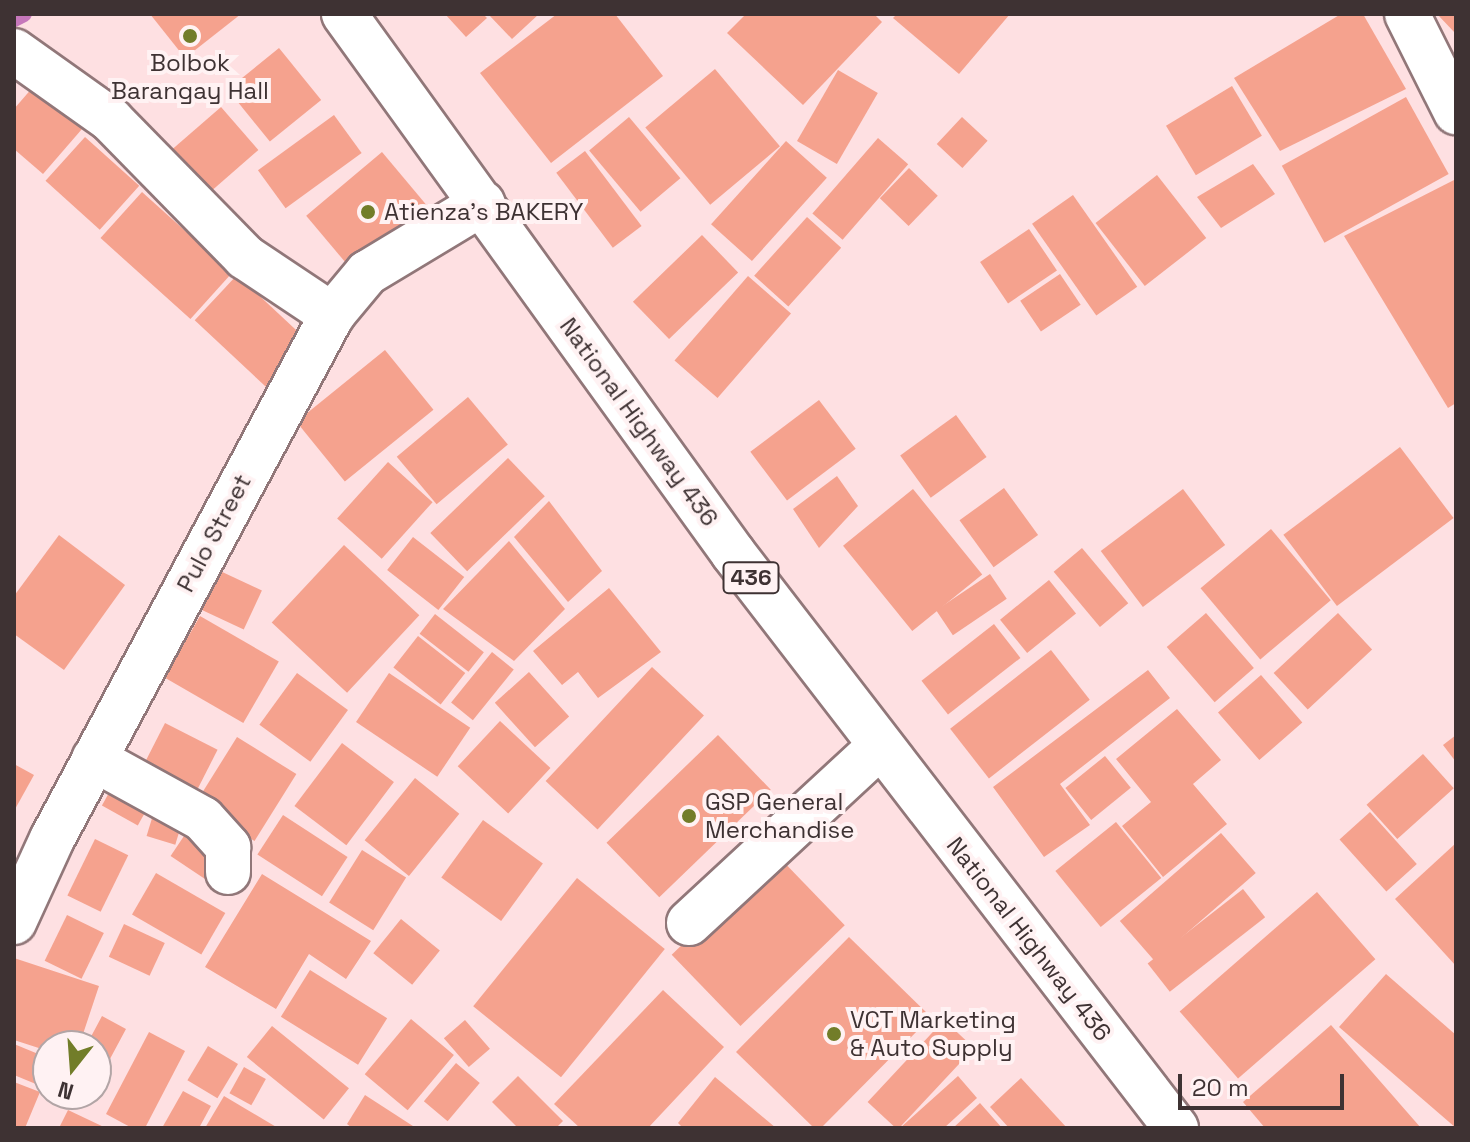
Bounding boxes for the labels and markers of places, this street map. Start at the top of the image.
marker: Bolbok Barangay Hall [181,27,199,45]
place label: Bolbok Barangay Hall [111,49,269,105]
place label: Atienza's BAKERY [384,198,583,226]
marker: Atienza's BAKERY [359,203,377,221]
place label: GSP General Merchandise [705,788,854,844]
marker: GSP General Merchandise [680,807,698,825]
place label: VCT Marketing & Auto Supply [850,1006,1016,1062]
marker: VCT Marketing & Auto Supply [825,1025,843,1043]

